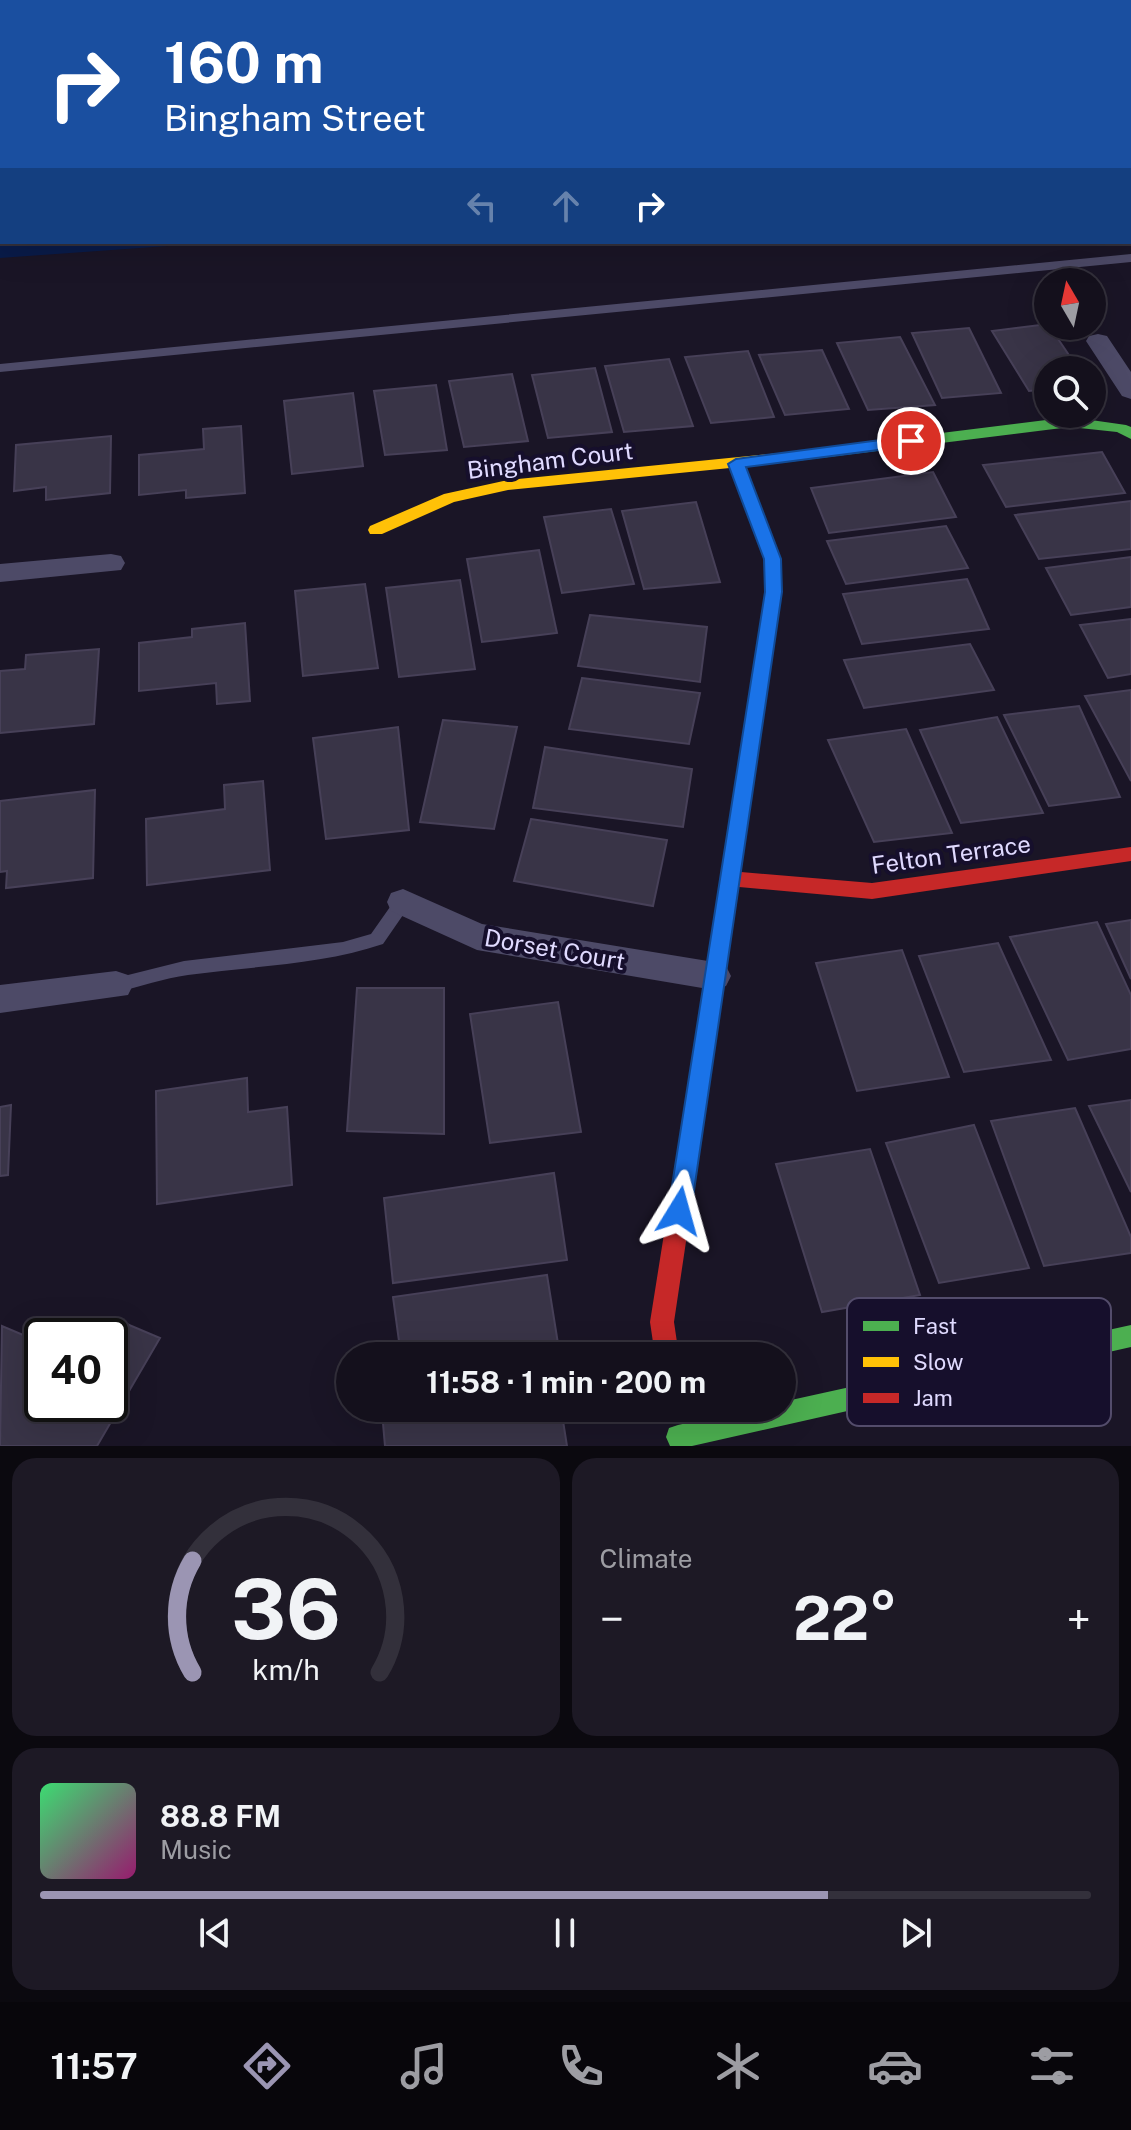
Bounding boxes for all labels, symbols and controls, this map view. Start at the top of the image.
text: 160 m [164,30,324,96]
icon: right [32,32,136,136]
text: Bingham Street [164,97,426,139]
icon: left [460,184,504,228]
icon: ahead [544,184,588,228]
icon: right [628,184,672,228]
north arrow [1034,268,1106,340]
map controls [1034,268,1106,428]
button: search [1034,356,1106,428]
pin [877,407,945,475]
icon: arrive [889,419,933,463]
street label: Bingham Court [465,436,635,484]
street label: Felton Terrace [870,829,1032,879]
street label: Dorset Court [482,923,628,975]
position arrow [637,1169,721,1253]
legend [847,1298,1111,1426]
text: Fast [913,1313,957,1339]
speed limit sign: 40 [24,1318,128,1422]
text: Slow [913,1349,963,1375]
text: 11:58 · 1 min · 200 m [426,1364,706,1400]
text: Jam [913,1385,953,1411]
text: Climate [600,1543,693,1574]
text: 36 [231,1560,341,1658]
text: 22° [793,1583,898,1654]
text: − [600,1593,624,1645]
text: + [1067,1593,1091,1645]
text: km/h [252,1653,319,1686]
text: 88.8 FM [160,1798,281,1834]
text: Music [160,1834,232,1865]
icon: previous [193,1911,237,1955]
icon: pause [543,1911,587,1955]
icon: next [894,1911,938,1955]
icon: directions [239,2038,295,2094]
icon: music [396,2038,452,2094]
icon: phone [553,2038,609,2094]
icon: climate [710,2038,766,2094]
icon: car [867,2038,923,2094]
icon: filters [1024,2038,1080,2094]
text: 11:57 [51,2045,138,2087]

